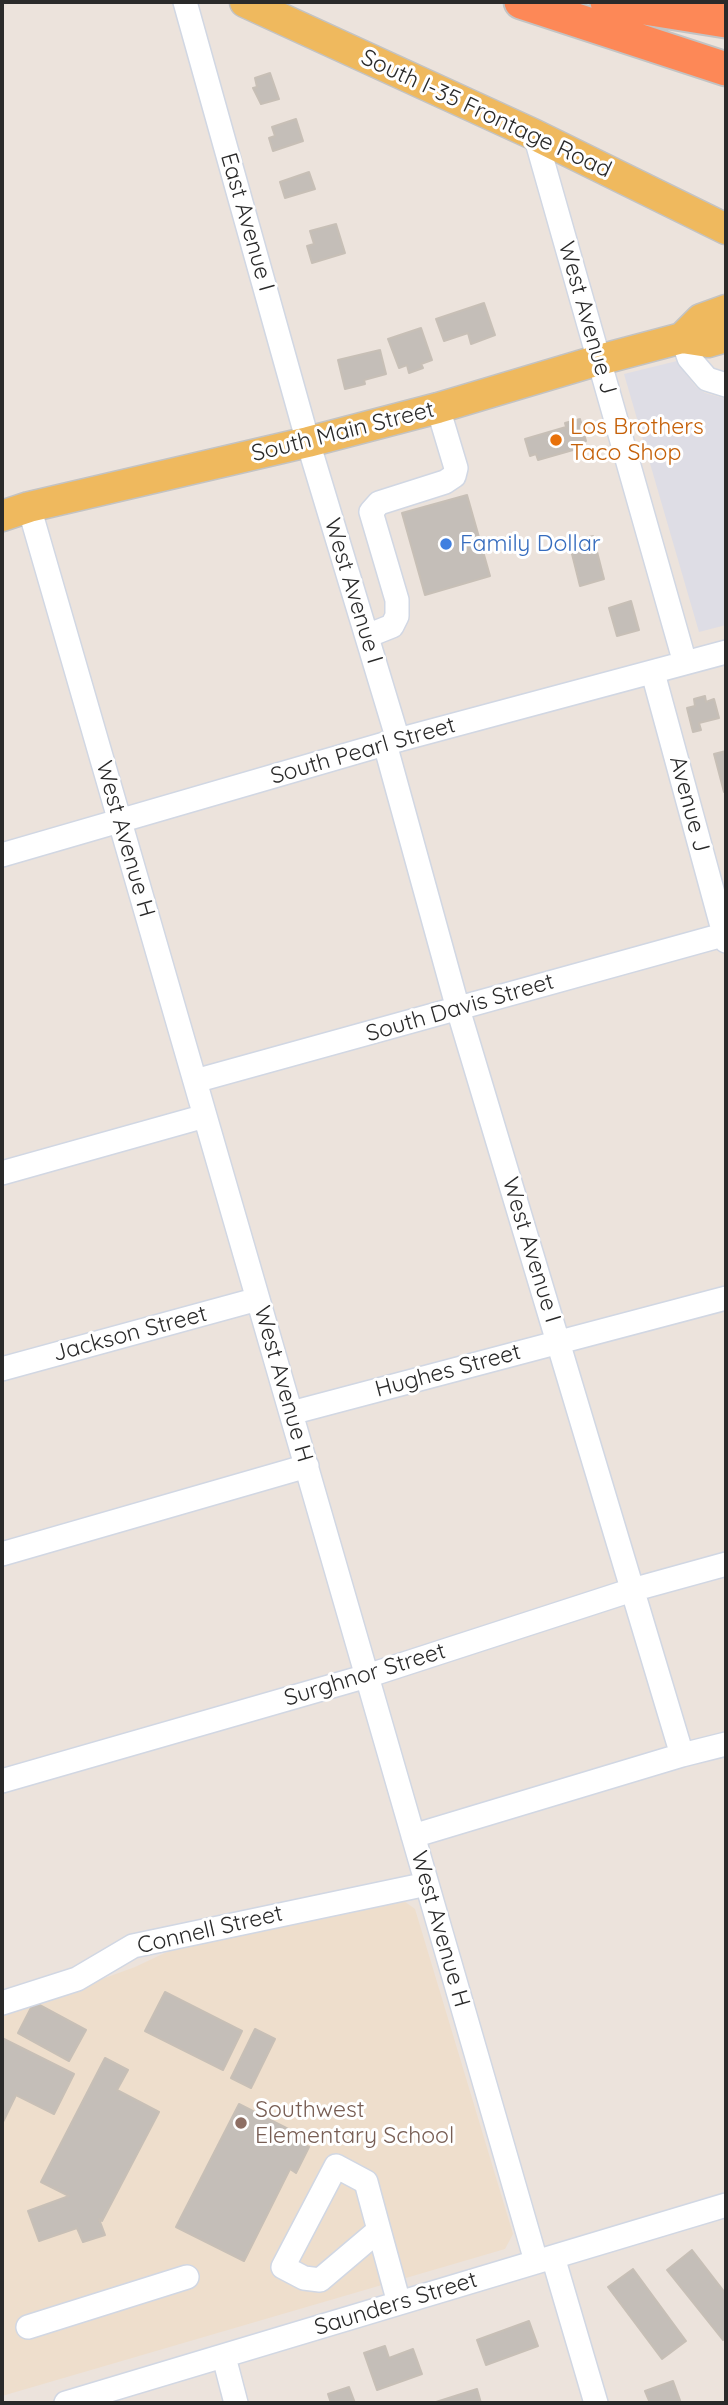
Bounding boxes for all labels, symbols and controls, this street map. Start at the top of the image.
street label: South I-35 Frontage Road [356,44,616,184]
street label: East Avenue I [214,150,280,294]
street label: West Avenue J [552,238,622,398]
street label: South Main Street [249,396,437,468]
place label: Los Brothers Taco Shop [570,413,704,467]
marker: Los Brothers Taco Shop [548,432,564,448]
street label: West Avenue I [318,515,388,667]
place label: Family Dollar [460,530,601,558]
marker: Family Dollar [438,536,454,552]
street label: South Pearl Street [267,711,459,791]
street label: Avenue J [663,753,715,855]
street label: West Avenue H [90,758,160,920]
street label: South Davis Street [363,968,557,1048]
street label: West Avenue I [496,1174,566,1326]
street label: Jackson Street [50,1300,210,1368]
street label: West Avenue H [248,1303,318,1465]
street label: Hughes Street [372,1338,524,1404]
street label: Surghnor Street [281,1637,449,1713]
street label: West Avenue H [405,1848,475,2010]
street label: Connell Street [135,1900,285,1960]
place label: Southwest Elementary School [255,2096,454,2150]
marker: Southwest Elementary School [233,2115,249,2131]
street label: Saunders Street [311,2266,481,2342]

